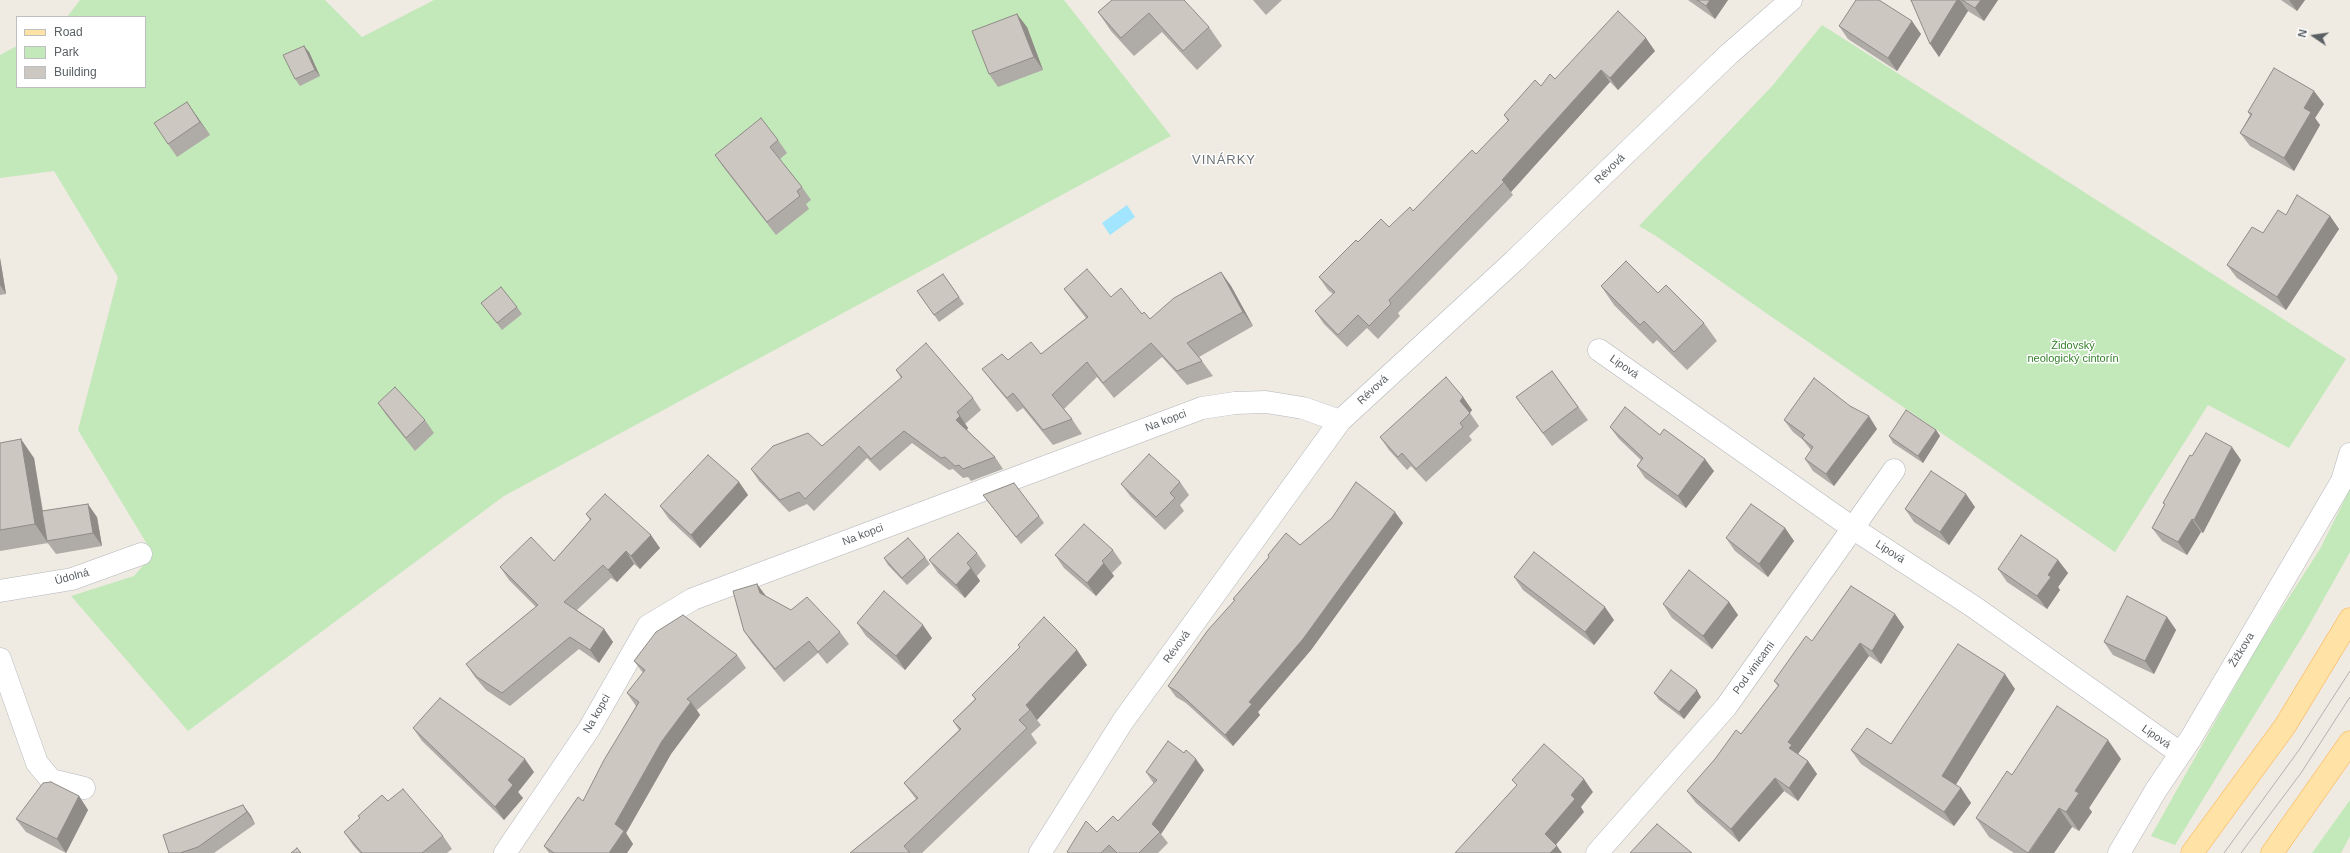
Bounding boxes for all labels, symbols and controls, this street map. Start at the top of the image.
legend [16,16,146,88]
north arrow [2294,16,2334,56]
text: Road [54,25,83,39]
text: N [2296,28,2309,39]
text: Park [54,45,79,59]
text: Building [54,65,97,79]
street label: Révová [1592,151,1628,187]
district label: VINÁRKY [1192,152,1256,168]
park label: Židovský neologický cintorín [2027,339,2119,365]
street label: Lipová [1607,352,1641,382]
street label: Révová [1355,372,1391,408]
street label: Na kopci [1144,407,1188,435]
street label: Na kopci [841,521,885,549]
street label: Lipová [1873,538,1907,566]
street label: Údolná [53,566,91,588]
street label: Révová [1161,628,1193,666]
street label: Žižkova [2227,630,2257,670]
street label: Pod vinicami [1730,639,1778,697]
street label: Na kopci [581,692,613,736]
street label: Lipová [2139,722,2173,752]

